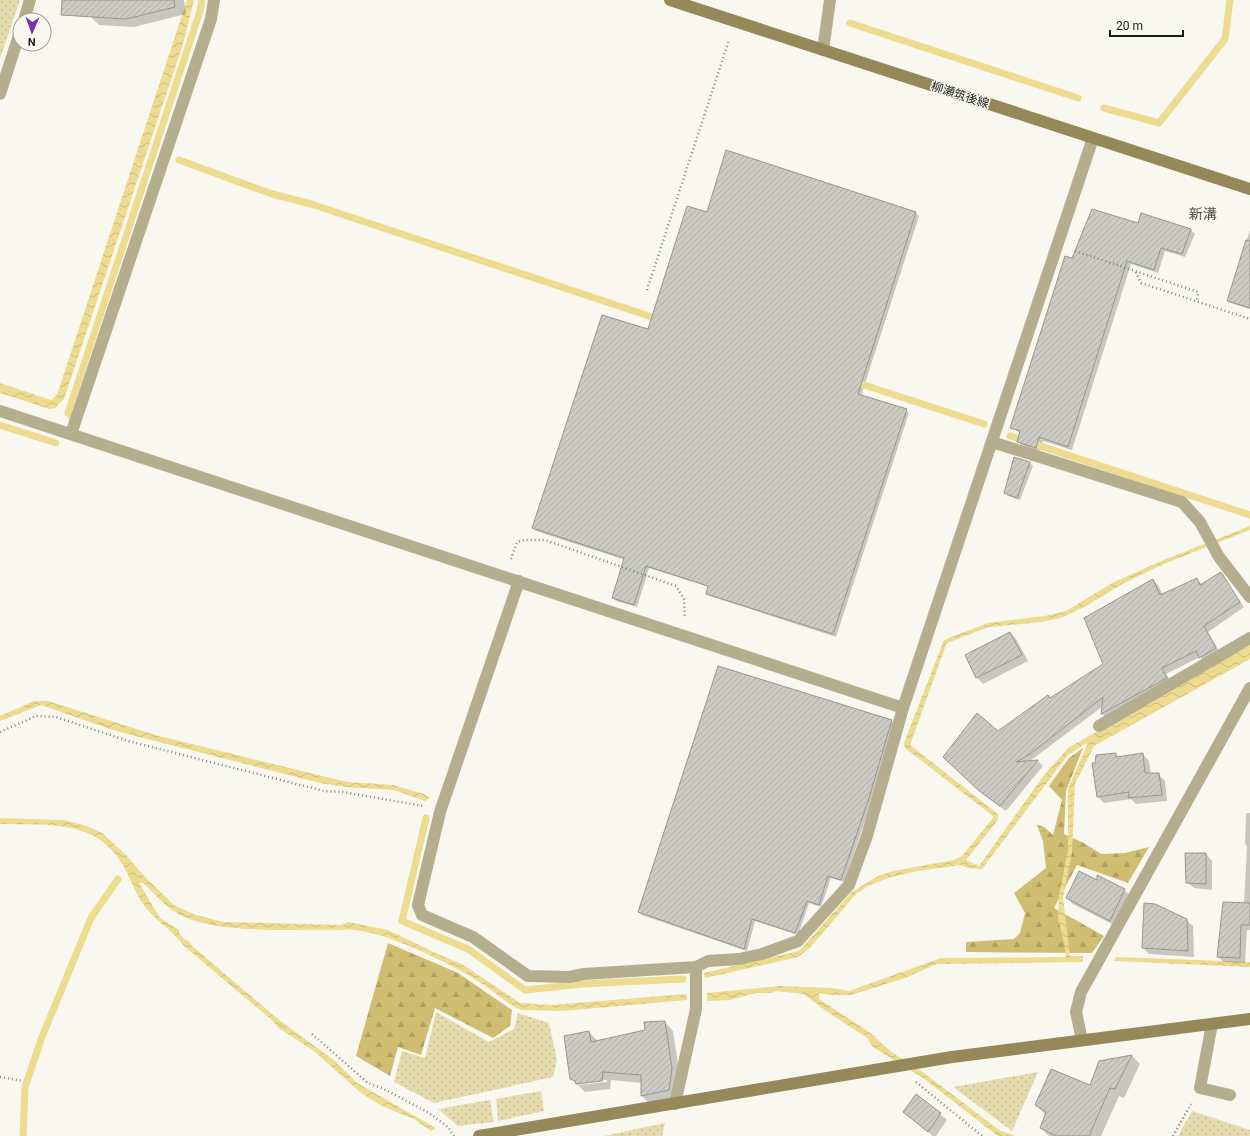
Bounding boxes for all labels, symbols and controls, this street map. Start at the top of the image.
north arrow [12,12,52,52]
scale bar [1110,12,1183,38]
text: 20 m [1116,19,1143,33]
text: N [27,35,36,48]
street label: 柳瀬筑後線 [929,79,991,111]
district label: 新溝 [1189,206,1217,222]

